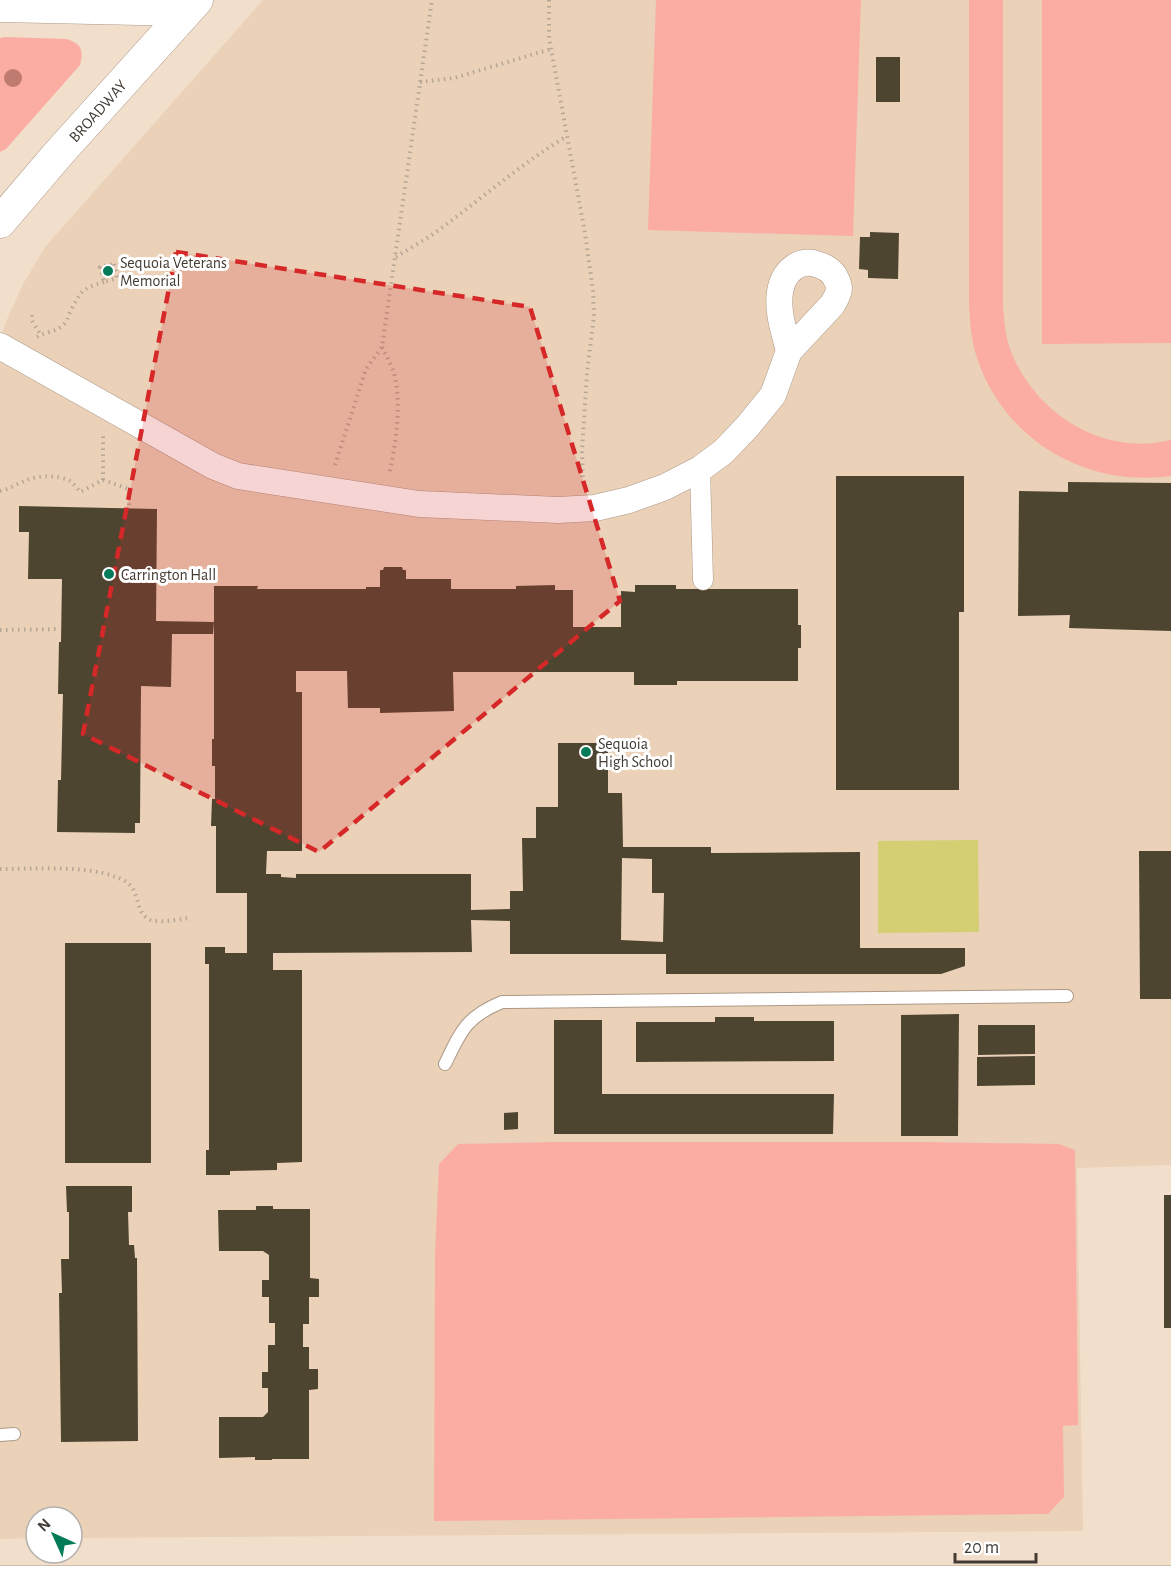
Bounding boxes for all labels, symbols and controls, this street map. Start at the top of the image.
street label: BROADWAY [66,77,130,145]
place label: Sequoia Veterans Memorial [120,255,227,289]
marker: Sequoia Veterans Memorial [101,264,115,278]
marker: Carrington Hall [102,567,116,581]
place label: Carrington Hall [121,567,216,583]
place label: Sequoia High School [598,736,673,770]
marker: Sequoia High School [579,745,593,759]
north arrow [24,1505,84,1565]
text: N [35,1516,54,1535]
scale bar [955,1526,1036,1564]
text: 20 m [964,1539,999,1557]

